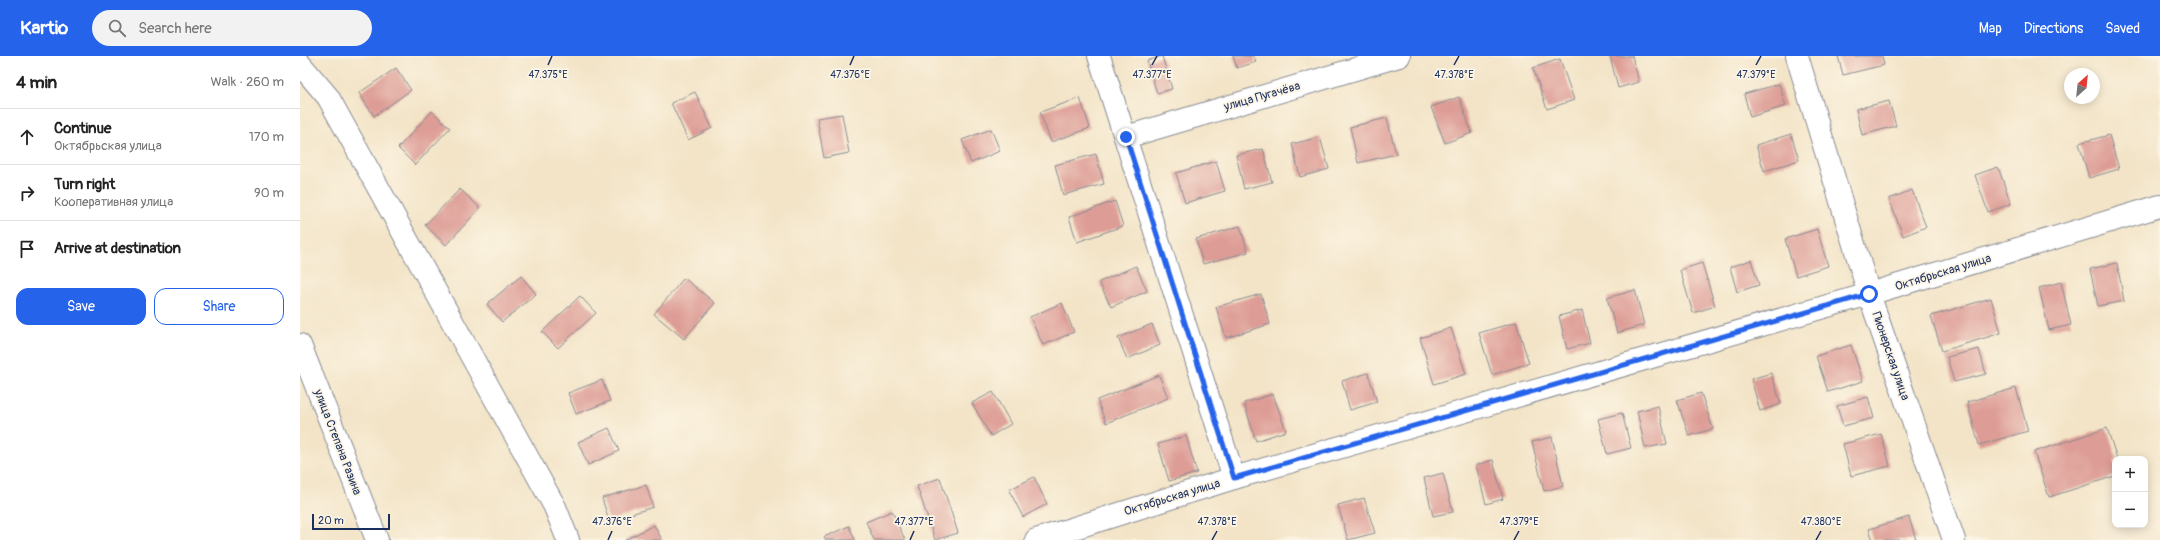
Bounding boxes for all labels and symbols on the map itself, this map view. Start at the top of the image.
north arrow [2064,68,2100,104]
text: 47.375°E [528,69,568,81]
text: 47.376°E [830,69,870,81]
text: 47.377°E [1132,69,1172,81]
text: 47.378°E [1435,69,1473,81]
text: 47.379°E [1737,69,1775,81]
street label: улица Пугачёва [1221,78,1302,115]
route end [1117,128,1135,146]
street label: Октябрьская улица [1893,251,1993,294]
route start [1860,285,1878,303]
street label: Пионерская улица [1868,310,1913,403]
street label: улица Степана Разина [310,386,365,497]
street label: Октябрьская улица [1122,476,1222,519]
scale bar [312,512,390,531]
text: 47.376°E [592,516,632,528]
text: 47.377°E [894,516,934,528]
text: 47.378°E [1198,516,1236,528]
text: 47.379°E [1500,516,1538,528]
text: 47.380°E [1801,516,1841,528]

